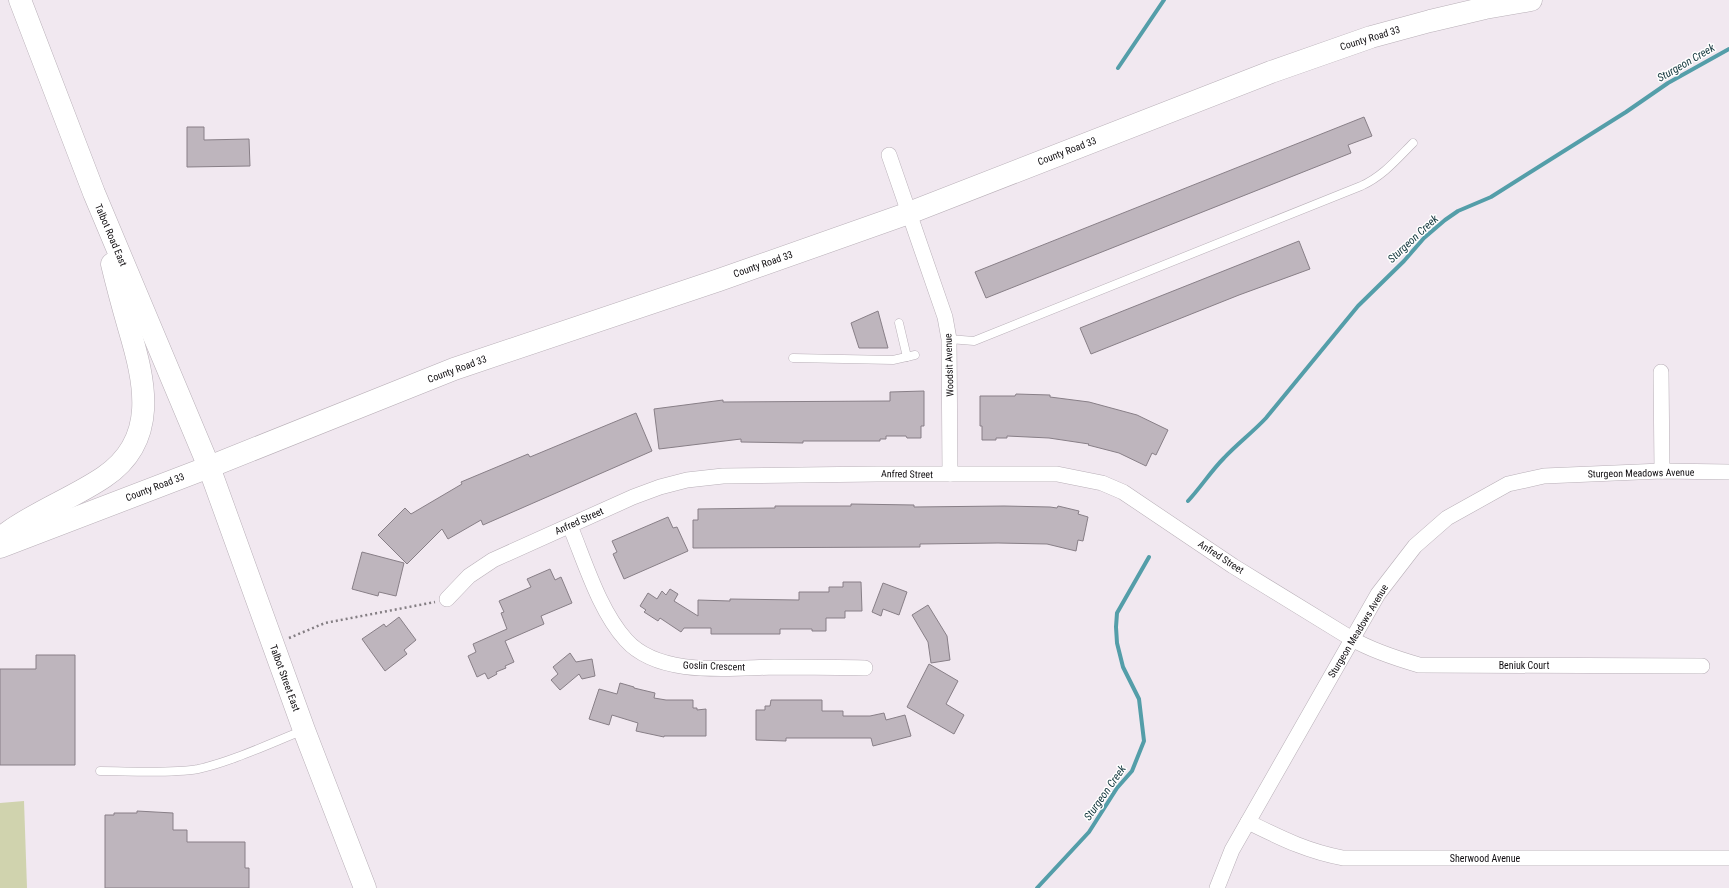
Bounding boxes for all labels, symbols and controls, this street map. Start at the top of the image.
street label: County Road 33 [1339,24,1401,52]
water label: Sturgeon Creek [1655,41,1717,85]
street label: County Road 33 [1036,135,1098,167]
street label: Talbot Road East [93,202,129,268]
water label: Sturgeon Creek [1385,212,1441,266]
street label: County Road 33 [732,249,794,279]
street label: Woodsit Avenue [942,333,956,397]
street label: County Road 33 [426,353,488,385]
street label: Sturgeon Meadows Avenue [1587,467,1695,479]
street label: Anfred Street [881,468,933,480]
street label: County Road 33 [124,471,186,503]
street label: Anfred Street [553,505,605,537]
street label: Anfred Street [1196,538,1246,576]
street label: Sturgeon Meadows Avenue [1326,582,1390,680]
street label: Talbot Street East [268,643,302,713]
street label: Goslin Crescent [683,659,745,673]
street label: Beniuk Court [1499,660,1549,671]
water label: Sturgeon Creek [1081,763,1129,823]
street label: Sherwood Avenue [1450,853,1521,864]

